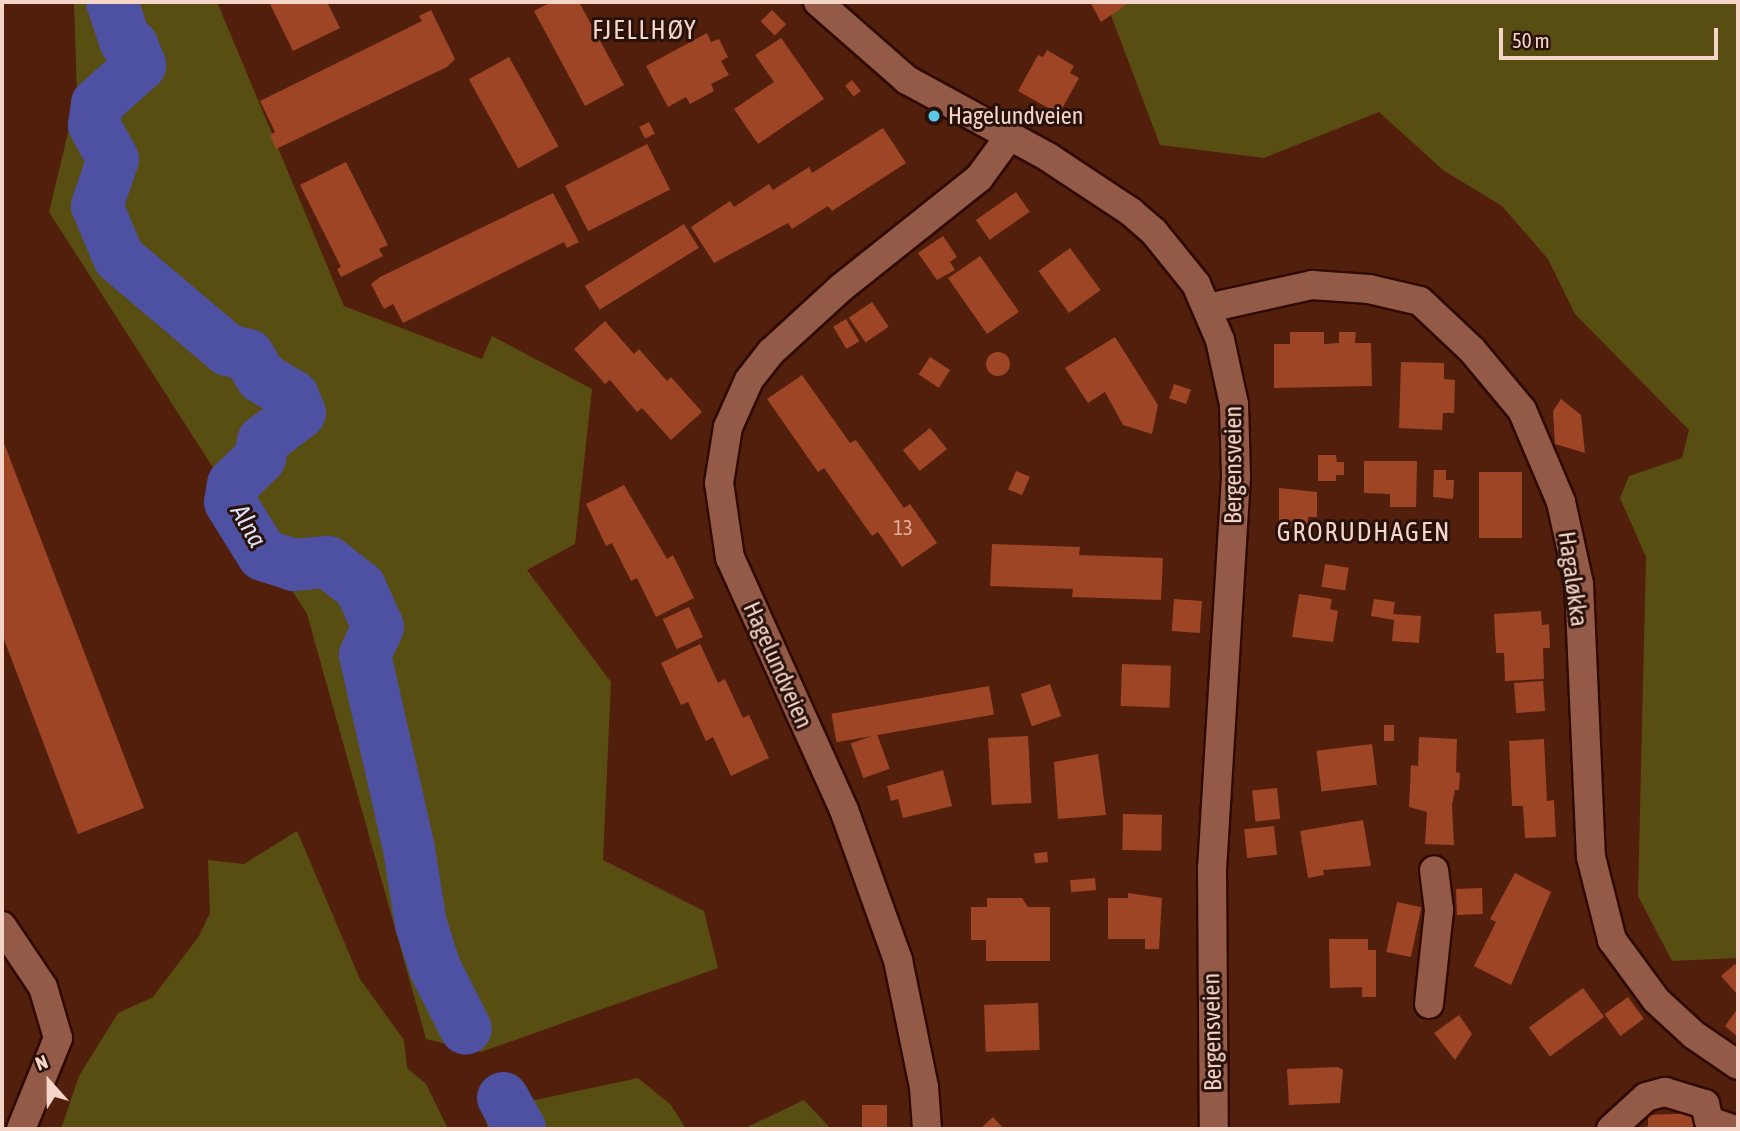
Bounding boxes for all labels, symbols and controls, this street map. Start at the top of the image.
scale bar [1502,14,1721,58]
district label: FJELLHØY [593,15,697,47]
text: 50 m [1512,28,1550,52]
place label: Hagelundveien [948,102,1083,130]
marker: Hagelundveien [926,108,942,124]
street label: Bergensveien [1219,406,1247,524]
water label: Alna [223,499,273,553]
house number: 13 [893,514,913,540]
district label: GRORUDHAGEN [1278,517,1450,549]
street label: Hagaløkka [1552,530,1594,628]
street label: Hagelundveien [737,597,819,733]
street label: Bergensveien [1197,973,1227,1091]
north arrow [14,1047,84,1117]
text: N [32,1050,51,1075]

